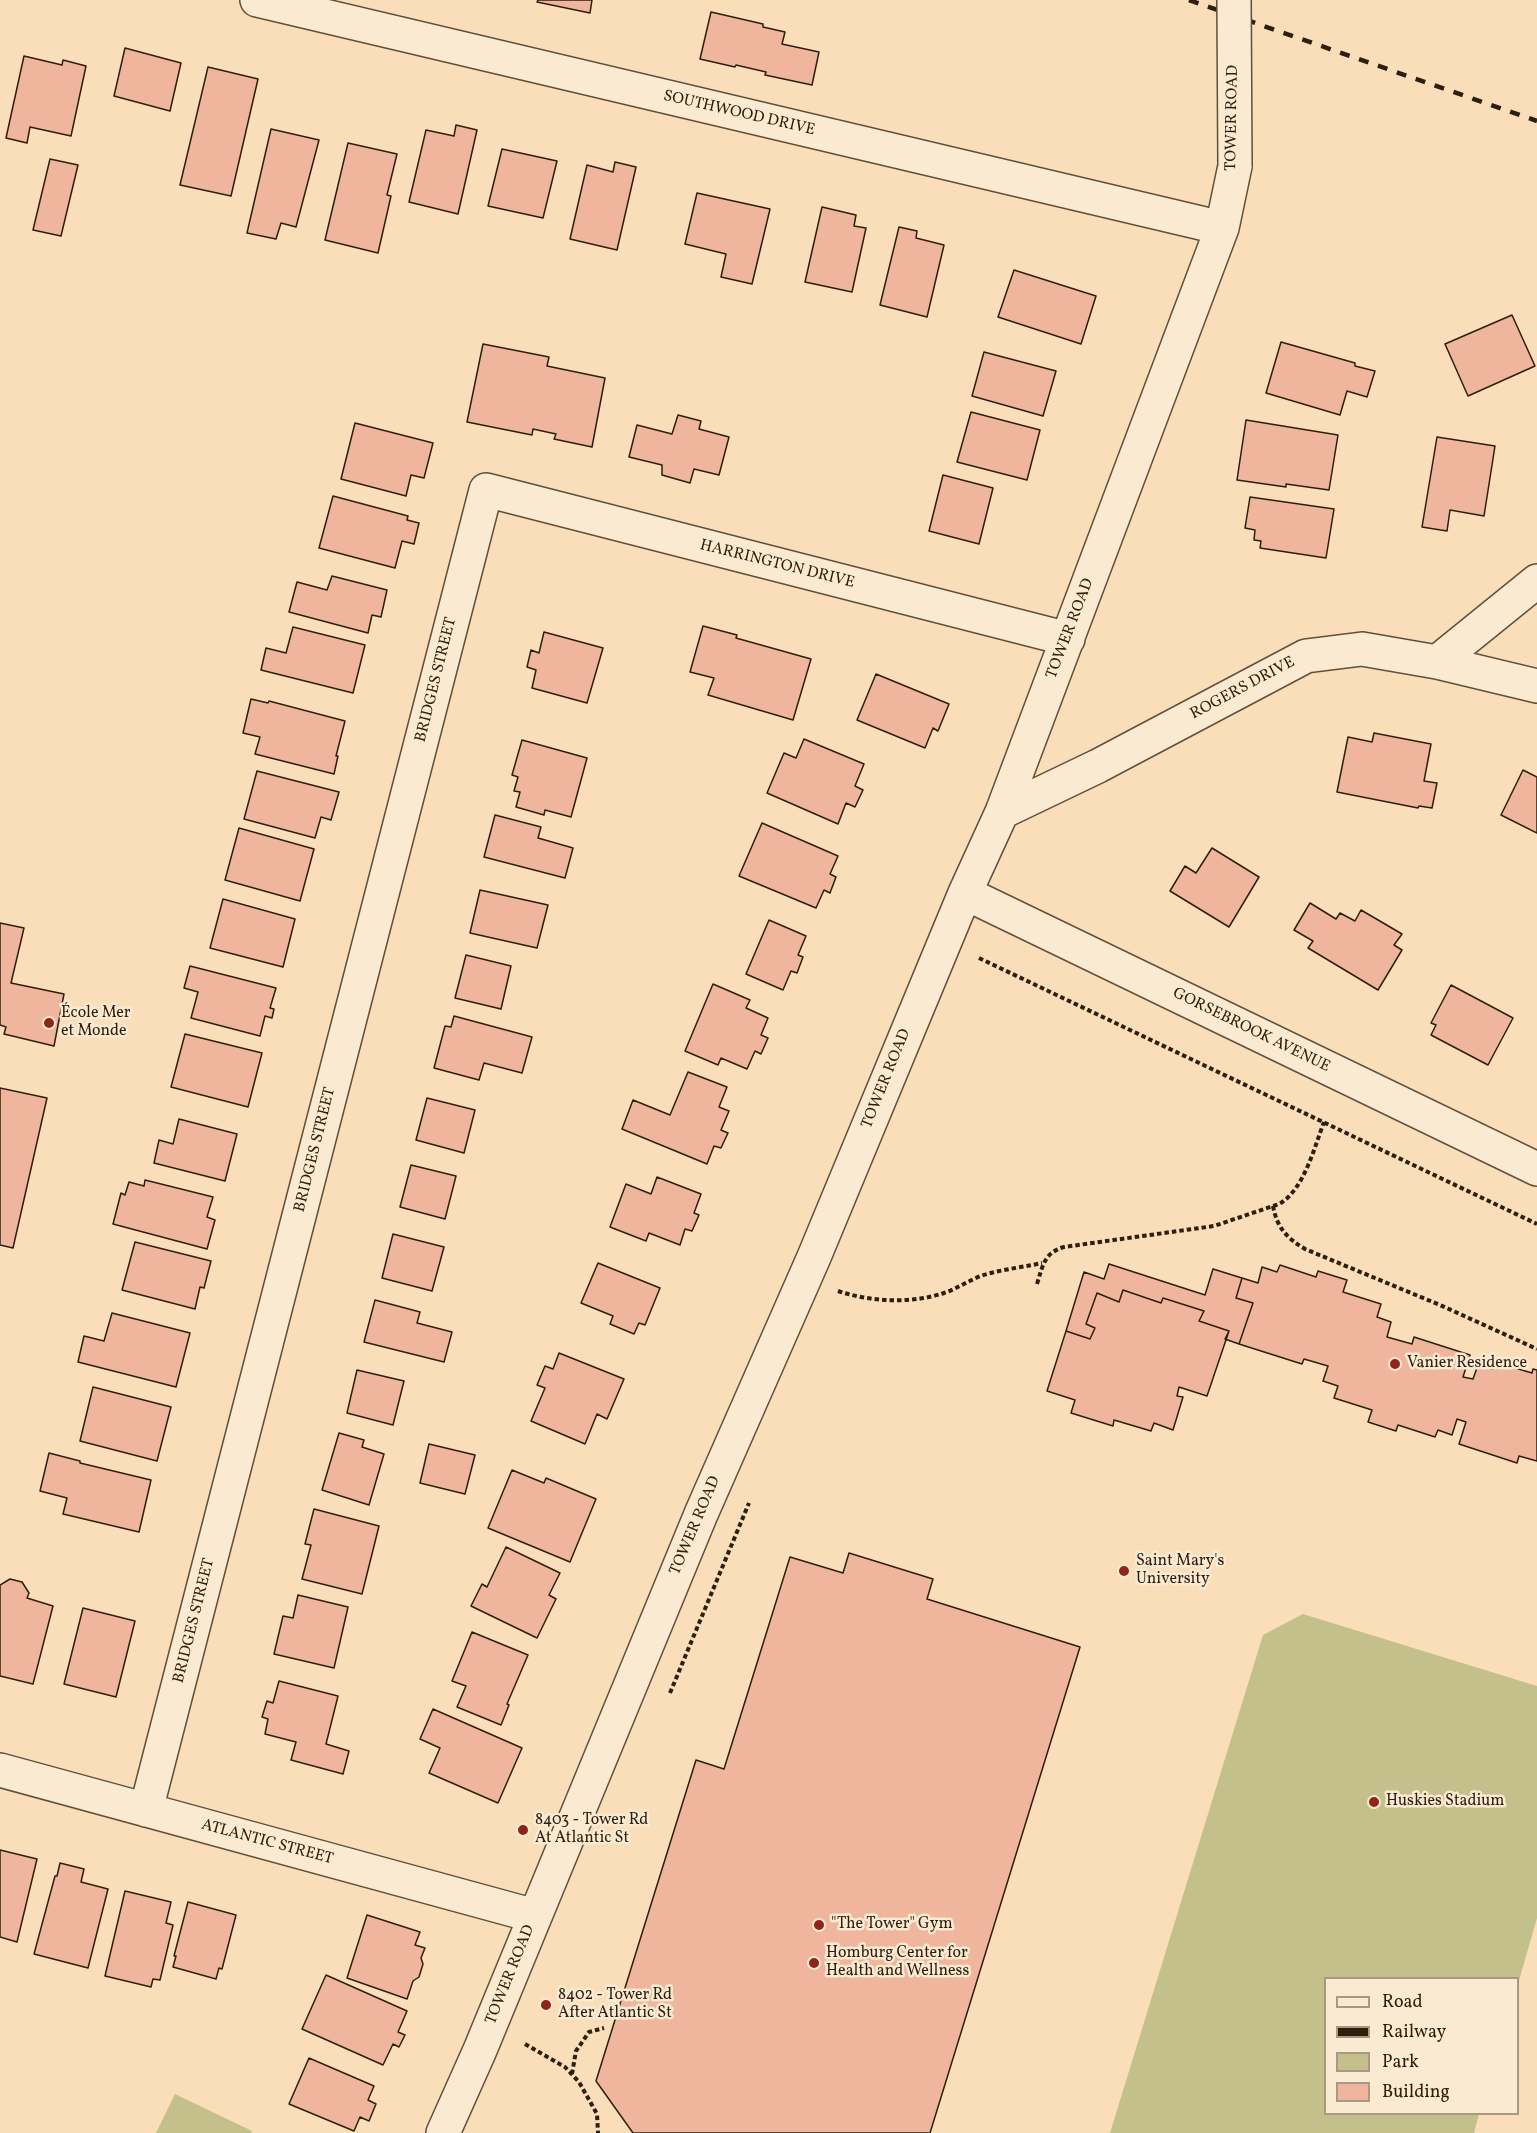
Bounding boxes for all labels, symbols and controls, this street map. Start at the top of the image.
street label: TOWER ROAD [1222,65,1244,171]
street label: SOUTHWOOD DRIVE [661,87,817,141]
street label: HARRINGTON DRIVE [698,536,856,594]
street label: TOWER ROAD [1043,576,1099,682]
street label: BRIDGES STREET [412,616,462,744]
street label: ROGERS DRIVE [1187,653,1299,725]
street label: GORSEBROOK AVENUE [1169,984,1333,1078]
place label: École Mer et Monde [61,1004,131,1042]
marker: École Mer et Monde [42,1016,56,1030]
street label: TOWER ROAD [858,1026,916,1132]
street label: BRIDGES STREET [291,1086,341,1214]
place label: Vanier Residence [1407,1354,1527,1374]
marker: Vanier Residence [1388,1357,1402,1371]
street label: TOWER ROAD [666,1474,726,1578]
place label: Saint Mary's University [1136,1552,1224,1590]
street label: BRIDGES STREET [170,1557,220,1685]
marker: Saint Mary's University [1117,1564,1131,1578]
place label: Huskies Stadium [1386,1792,1505,1812]
marker: Huskies Stadium [1367,1795,1381,1809]
place label: 8403 - Tower Rd At Atlantic St [535,1811,648,1849]
street label: ATLANTIC STREET [199,1816,335,1870]
marker: 8403 - Tower Rd At Atlantic St [516,1823,530,1837]
place label: "The Tower" Gym [831,1915,953,1935]
marker: "The Tower" Gym [812,1918,826,1932]
street label: TOWER ROAD [482,1922,540,2028]
place label: Homburg Center for Health and Wellness [826,1944,969,1982]
marker: Homburg Center for Health and Wellness [807,1956,821,1970]
legend [1324,1977,1519,2115]
place label: 8402 - Tower Rd After Atlantic St [558,1986,672,2024]
text: Road [1382,1990,1423,2015]
marker: 8402 - Tower Rd After Atlantic St [539,1998,553,2012]
text: Railway [1382,2020,1446,2045]
text: Park [1382,2050,1419,2075]
text: Building [1382,2080,1450,2105]

